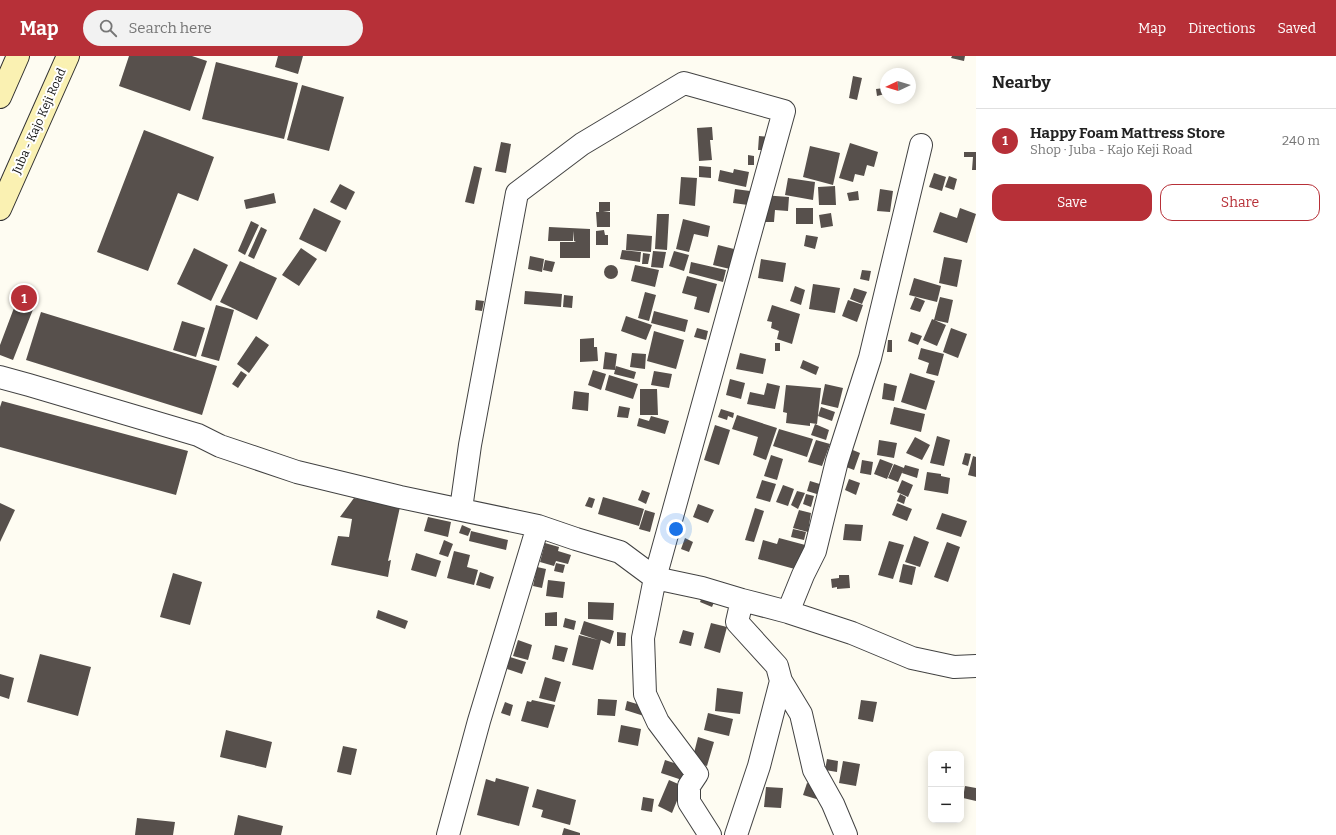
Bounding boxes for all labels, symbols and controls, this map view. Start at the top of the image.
search box [83,10,363,46]
text: Map [20,17,59,40]
icon: search [97,17,119,39]
text: Search here [129,19,212,37]
text: Map [1138,20,1166,37]
text: Directions [1188,20,1256,37]
text: Saved [1278,20,1316,37]
street label: Juba - Kajo Keji Road [9,66,69,177]
north arrow [880,68,916,104]
text: Nearby [992,72,1051,93]
text: Happy Foam Mattress Store [1030,124,1225,142]
text: 1 [1002,133,1008,148]
text: 240 m [1282,133,1320,148]
text: Shop · Juba - Kajo Keji Road [1030,142,1193,157]
button: Save [992,184,1152,221]
button: Share [1160,184,1320,221]
pin: 1 [11,283,37,313]
your location [666,519,686,539]
map controls [928,751,964,823]
button: + [928,751,964,787]
button: − [928,787,964,823]

